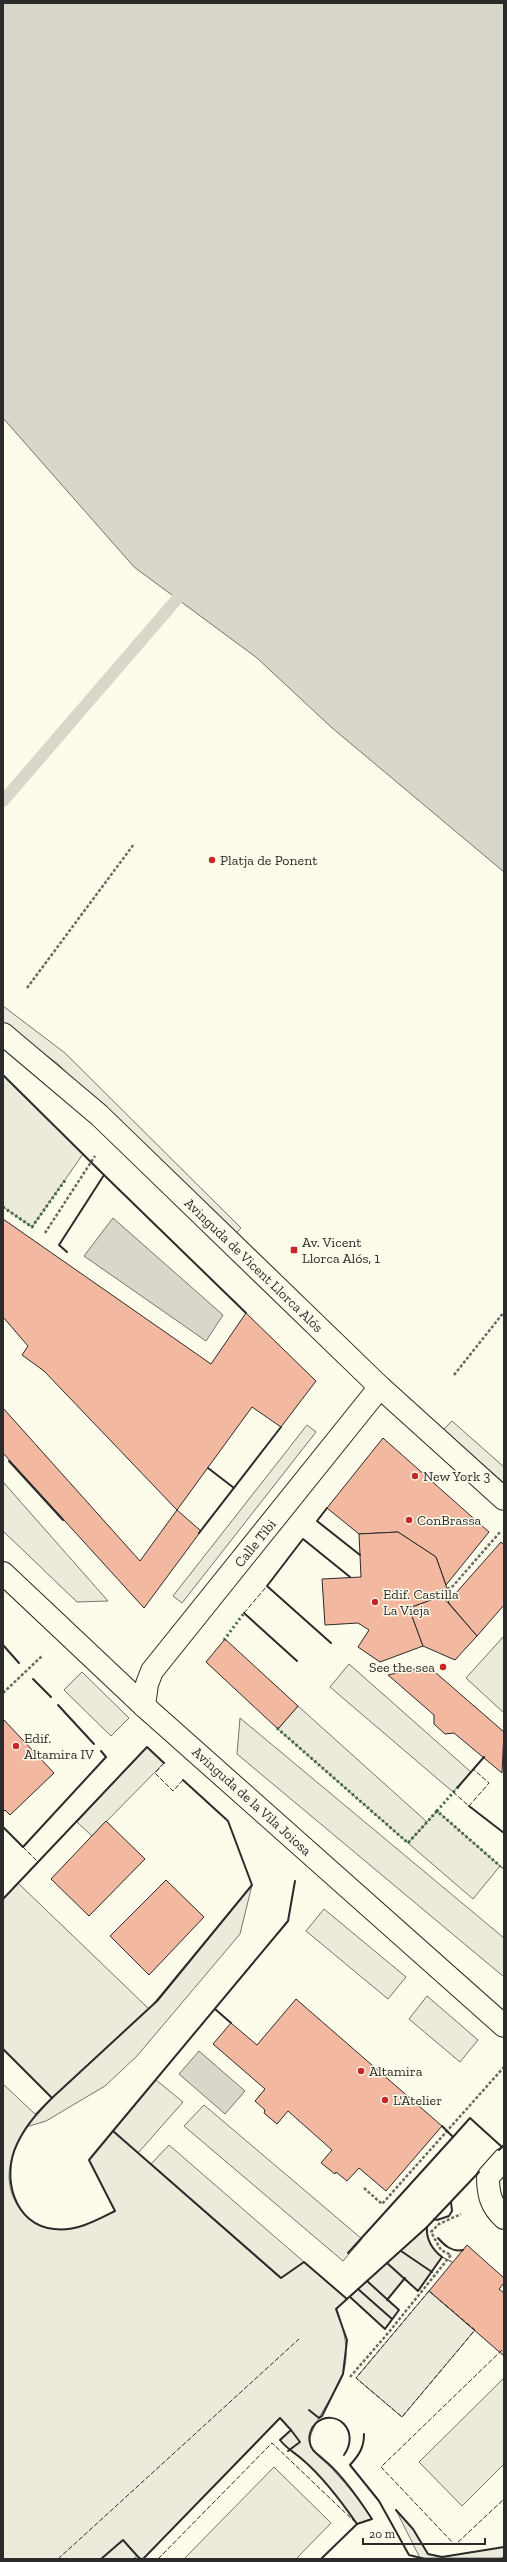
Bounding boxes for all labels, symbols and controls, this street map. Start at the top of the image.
place label: Platja de Ponent [220,852,318,869]
marker: Platja de Ponent [207,855,217,865]
street label: Avinguda de Vicent Llorca Alós [181,1195,327,1336]
place label: Av. Vicent Llorca Alós, 1 [302,1234,381,1267]
marker: Av. Vicent Llorca Alós, 1 [289,1245,299,1255]
place label: New York 3 [423,1468,491,1485]
marker: New York 3 [410,1471,420,1481]
place label: ConBrassa [417,1512,482,1529]
marker: ConBrassa [404,1515,414,1525]
street label: Calle Tibi [231,1516,280,1571]
place label: Edif. Castilla La Vieja [383,1586,459,1619]
marker: Edif. Castilla La Vieja [370,1597,380,1607]
place label: See the sea [369,1659,435,1676]
marker: See the sea [438,1662,448,1672]
place label: Edif. Altamira IV [24,1730,95,1763]
marker: Edif. Altamira IV [11,1741,21,1751]
street label: Avinguda de la Vila Joiosa [189,1743,315,1860]
place label: Altamira [369,2063,423,2080]
marker: Altamira [356,2066,366,2076]
place label: L'Atelier [393,2092,442,2109]
marker: L'Atelier [380,2095,390,2105]
scale bar [363,2520,485,2546]
text: 20 m [369,2527,396,2541]

